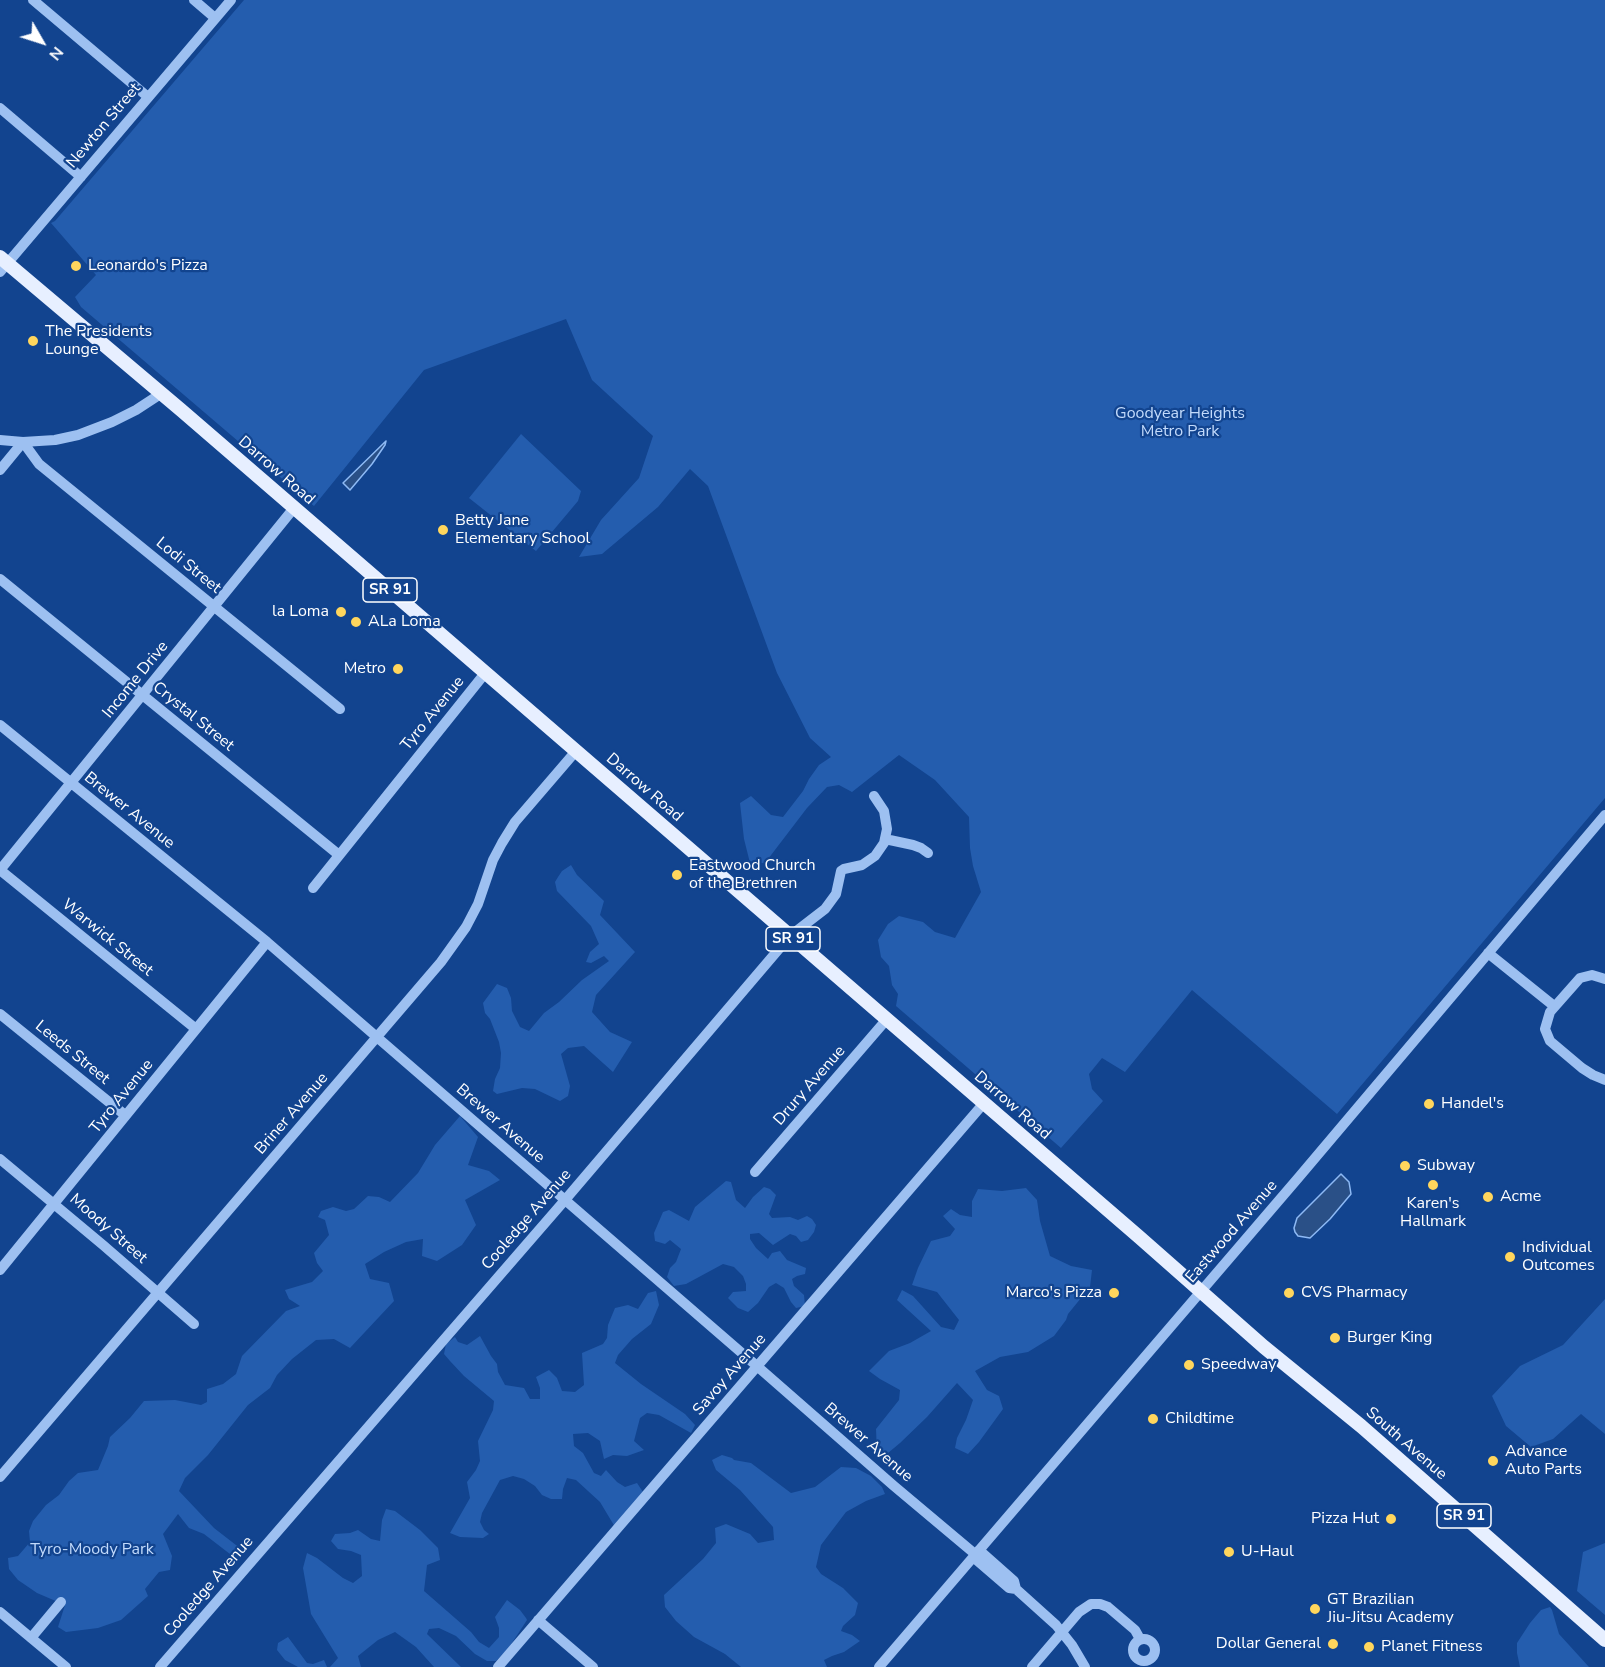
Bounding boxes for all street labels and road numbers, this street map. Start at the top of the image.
street label: Newton Street [63,80,145,172]
street label: Darrow Road [234,433,318,509]
street label: Lodi Street [152,534,224,598]
road number: SR 91 [363,578,417,602]
street label: Income Drive [99,638,173,722]
street label: Tyro Avenue [397,673,469,755]
street label: Crystal Street [148,678,238,756]
street label: Darrow Road [602,750,686,826]
street label: Brewer Avenue [80,769,178,853]
street label: Warwick Street [58,895,156,981]
road number: SR 91 [766,927,820,951]
street label: Leeds Street [31,1017,113,1089]
street label: Drury Avenue [770,1042,850,1130]
street label: Tyro Avenue [86,1056,158,1138]
street label: Darrow Road [970,1068,1054,1144]
street label: Briner Avenue [251,1069,333,1159]
street label: Brewer Avenue [452,1080,548,1168]
street label: Cooledge Avenue [478,1166,576,1274]
street label: Eastwood Avenue [1182,1177,1282,1287]
street label: Moody Street [65,1190,151,1268]
street label: Savoy Avenue [689,1330,771,1420]
street label: Brewer Avenue [820,1399,916,1487]
street label: South Avenue [1362,1404,1450,1484]
road number: SR 91 [1437,1504,1491,1528]
street label: Cooledge Avenue [160,1533,258,1641]

